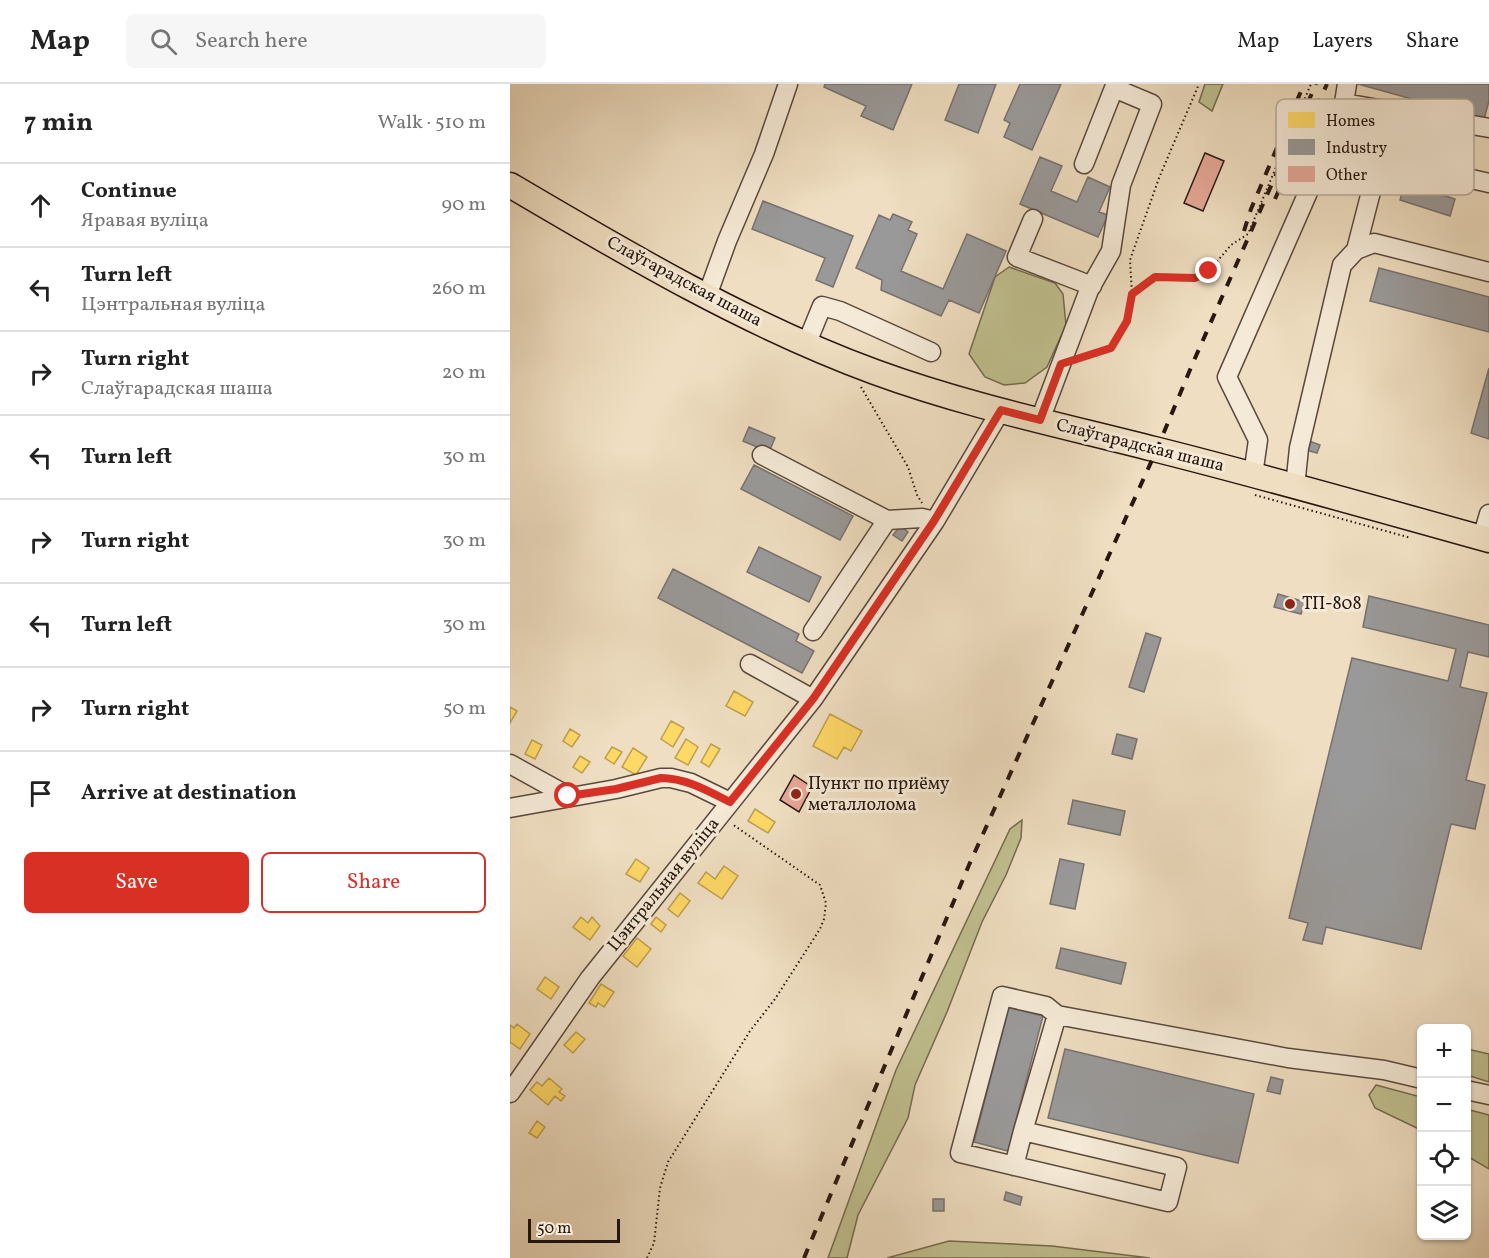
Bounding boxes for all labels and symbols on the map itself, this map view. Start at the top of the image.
legend [1276,99,1474,195]
text: Homes [1326,111,1375,133]
text: Industry [1326,138,1387,160]
text: Other [1326,165,1367,187]
street label: Слаўгарадская шаша [602,230,766,334]
route end [1195,257,1221,283]
street label: Слаўгарадская шаша [1053,413,1227,479]
place label: ТП-808 [1302,592,1362,617]
marker: ТП-808 [1283,597,1297,611]
place label: Пункт по приёму металлолома [808,772,950,818]
route start [554,782,580,808]
marker: Пункт по приёму металлолома [789,787,803,801]
street label: Цэнтральная вуліца [602,813,726,957]
scale bar [528,1216,620,1244]

